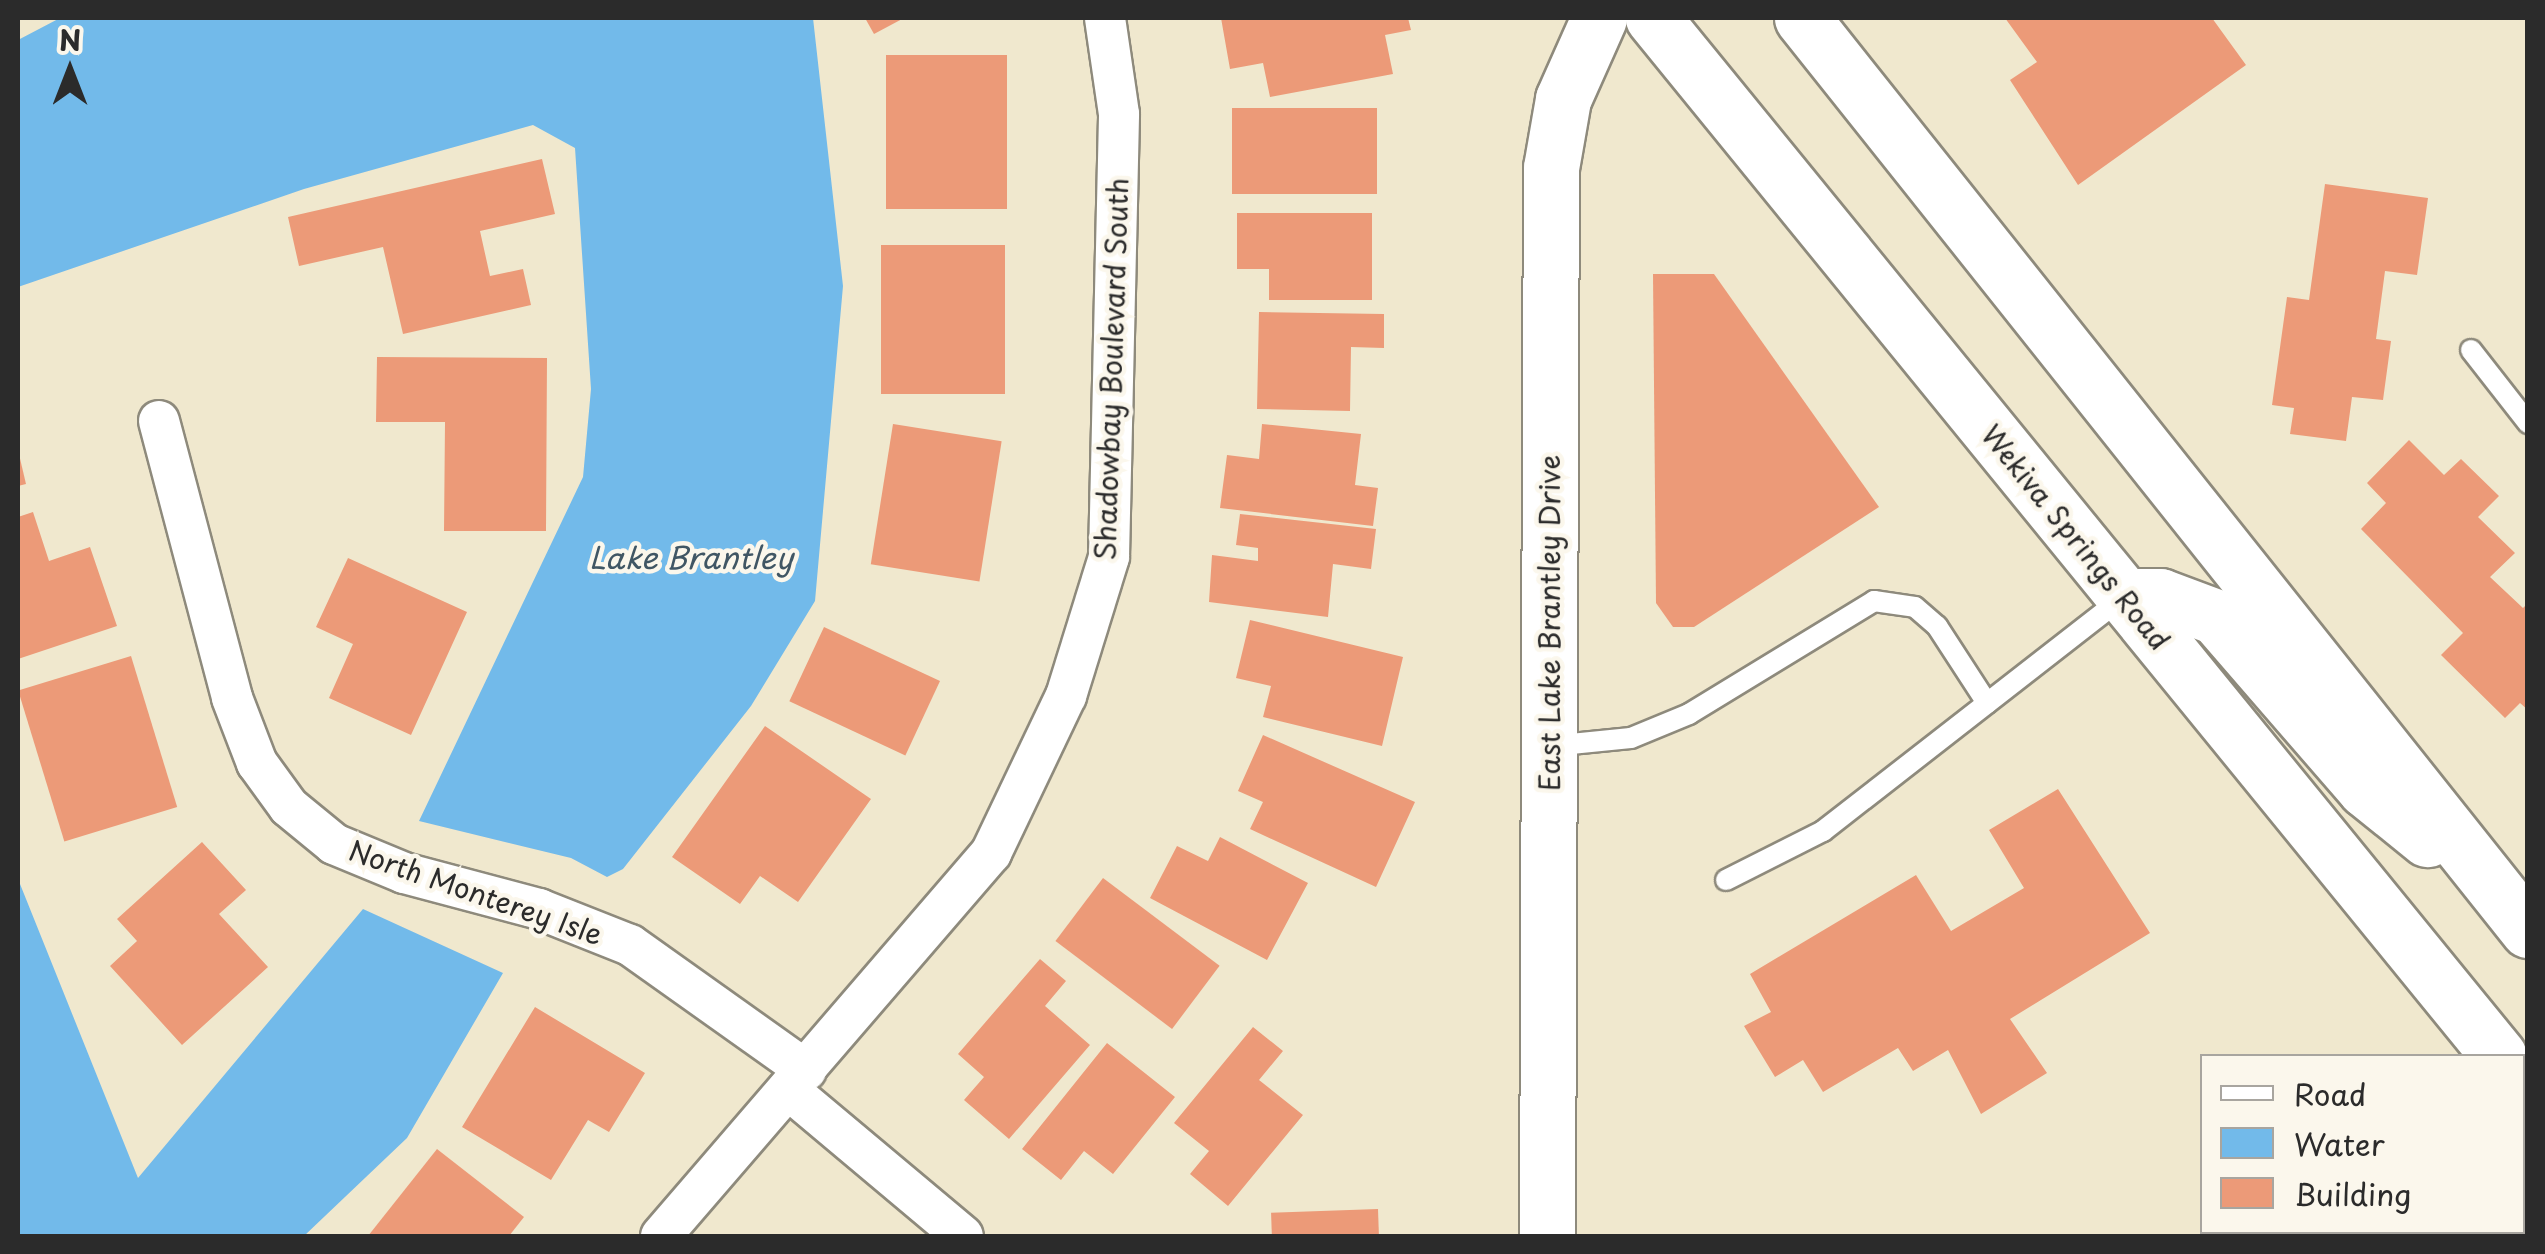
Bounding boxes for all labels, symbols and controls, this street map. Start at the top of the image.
text: N [59,18,81,61]
north arrow [20,20,120,120]
street label: Shadowbay Boulevard South [1087,176,1135,562]
street label: Wekiva Springs Road [1975,417,2177,657]
street label: East Lake Brantley Drive [1532,454,1566,792]
water label: Lake Brantley [590,539,792,575]
street label: North Monterey Isle [343,832,609,952]
legend [2200,1054,2525,1234]
text: Road [2294,1071,2367,1116]
text: Water [2294,1121,2385,1166]
text: Building [2294,1171,2411,1216]

